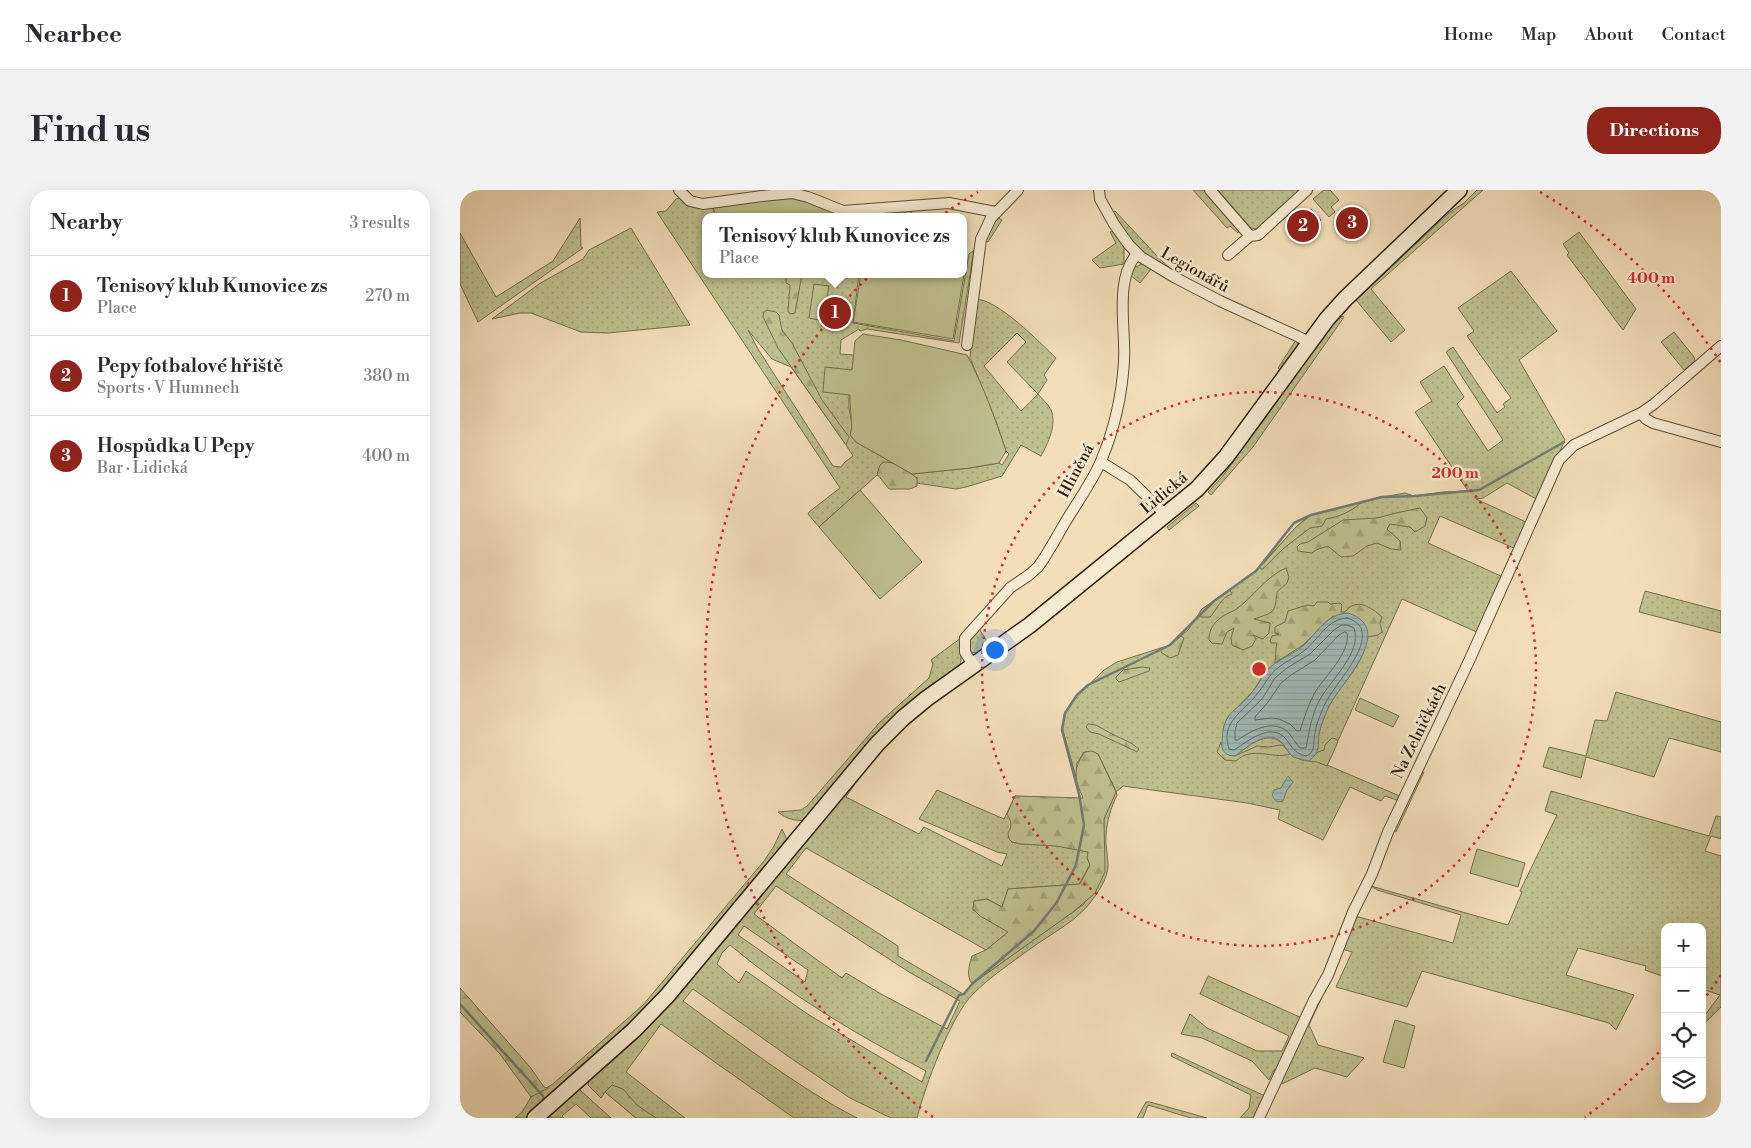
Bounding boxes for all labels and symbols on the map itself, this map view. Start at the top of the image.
pin: 3 [1336,204,1368,242]
pin: 2 [1287,207,1319,245]
street label: Legionářů [1157,243,1233,297]
text: 400 m [1627,269,1675,288]
pin: 1 [819,294,851,332]
street label: Hliněná [1054,440,1099,501]
text: 200 m [1431,464,1479,483]
street label: Lidická [1136,467,1192,518]
your location [982,637,1008,663]
centre of rings [1250,660,1268,678]
street label: Na Zelničkách [1387,680,1451,782]

